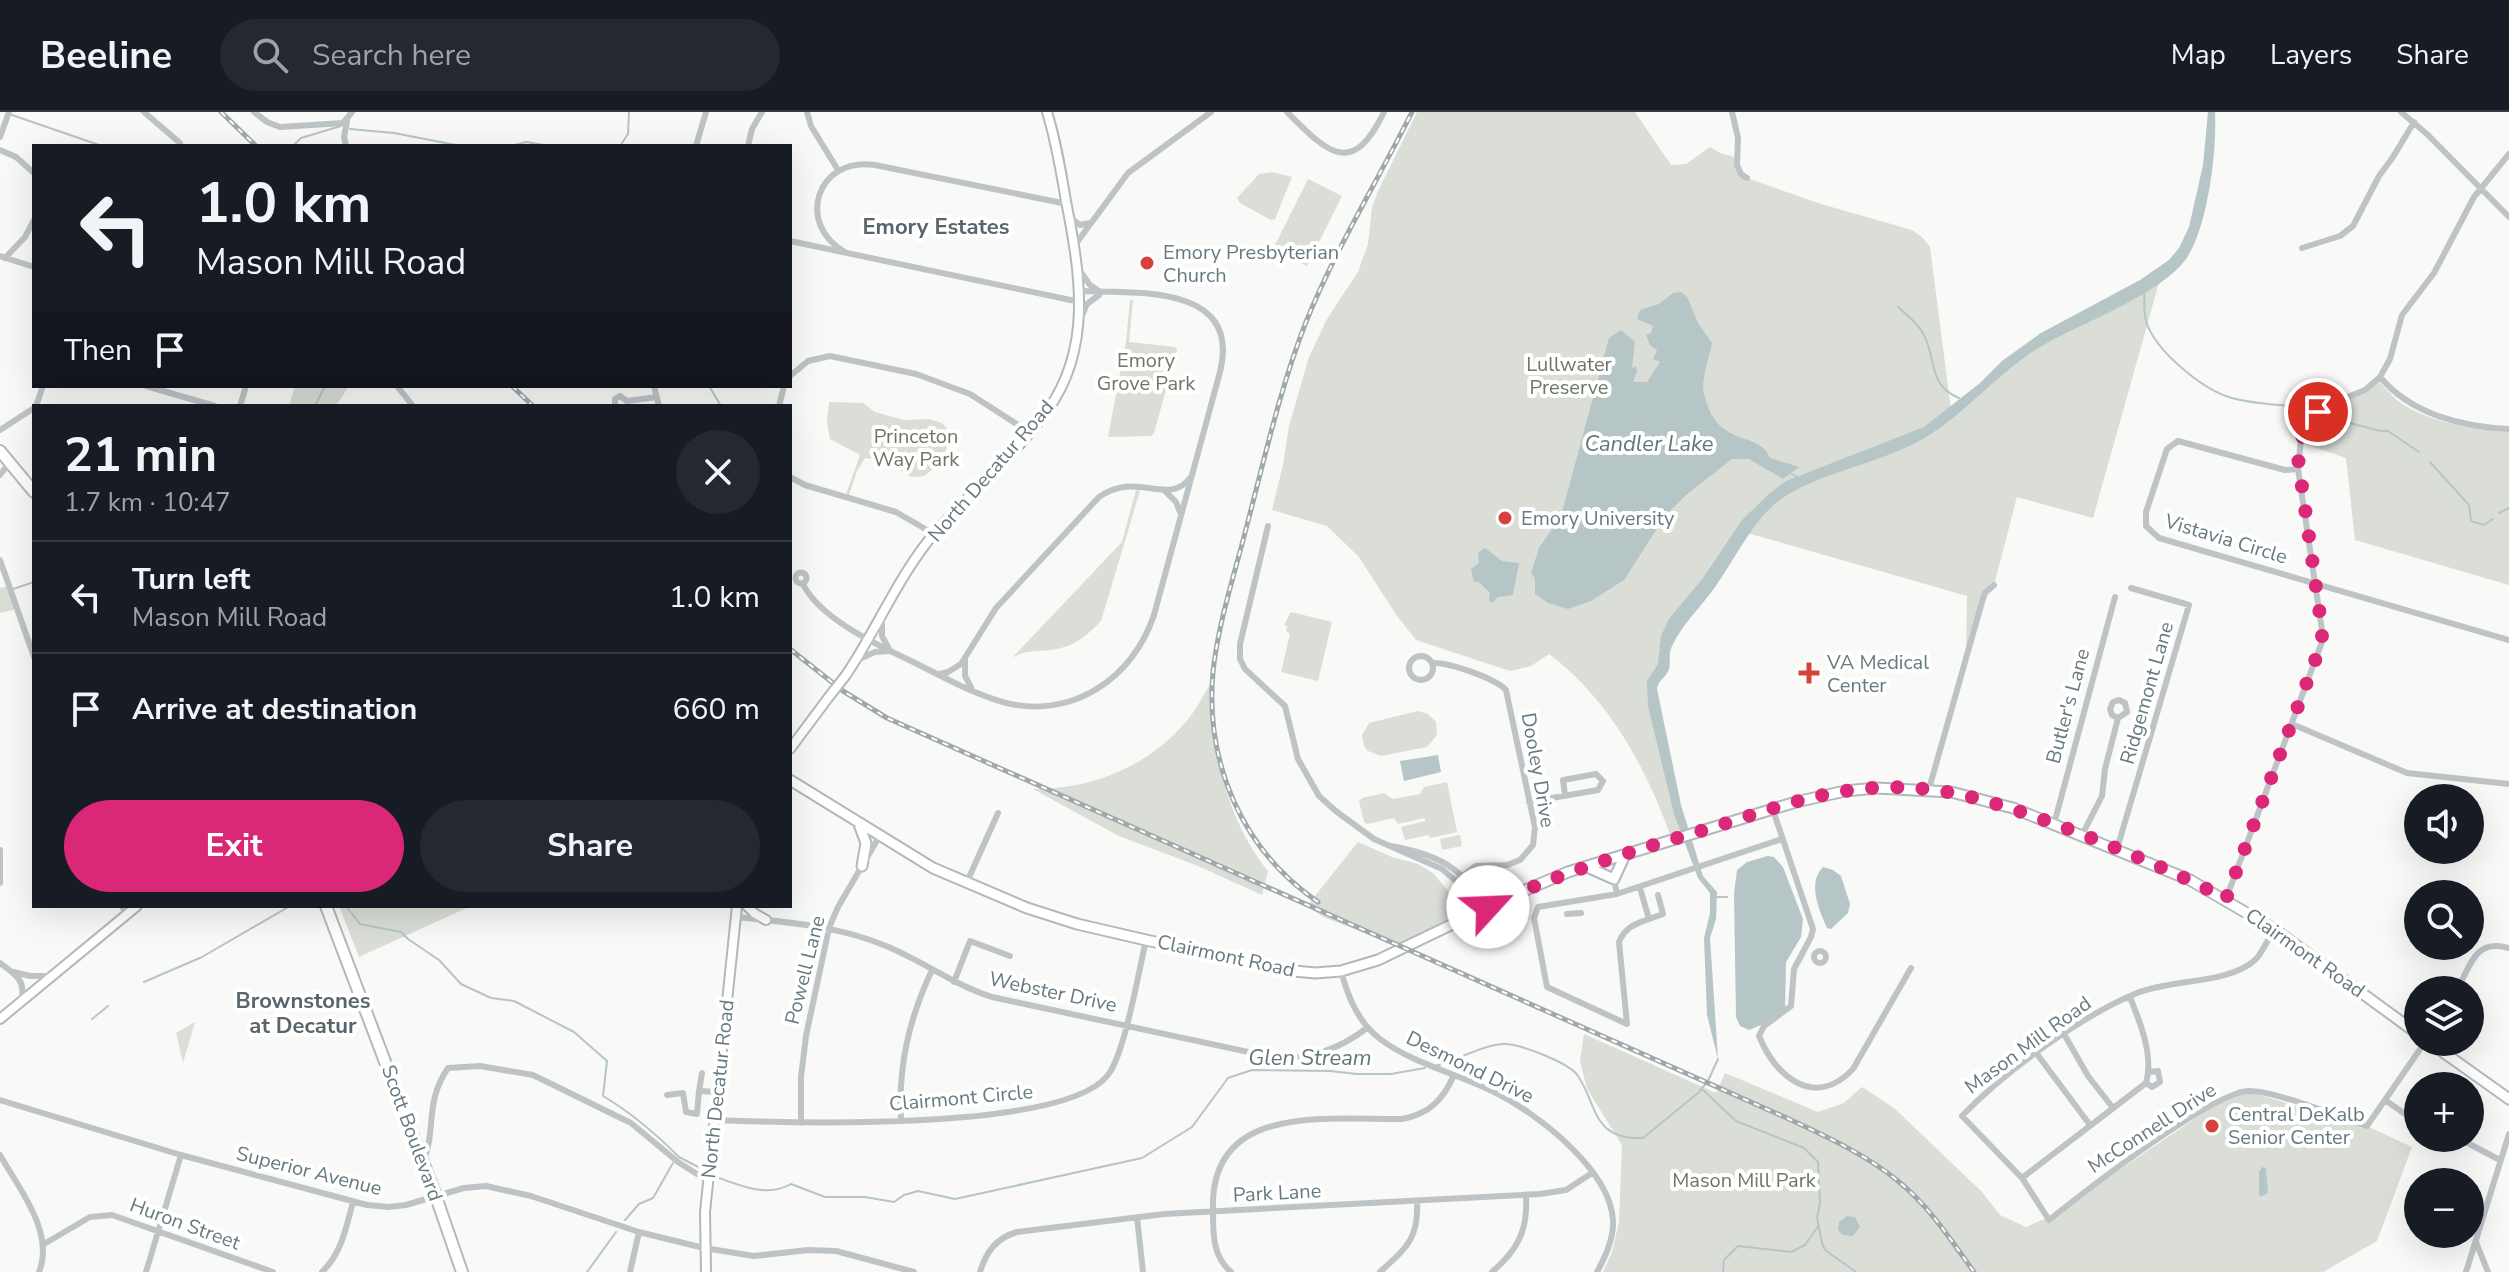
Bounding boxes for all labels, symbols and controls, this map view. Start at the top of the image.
search box [220,19,780,91]
text: Beeline [40,30,172,81]
icon: search [248,33,292,77]
text: Search here [312,35,471,76]
text: Map [2171,36,2226,74]
text: Layers [2270,36,2352,74]
text: Share [2396,36,2469,74]
text: 1.0 km [196,165,371,242]
icon: left [64,176,168,280]
district label: Emory Estates [862,212,1010,242]
text: Mason Mill Road [196,238,466,287]
place label: Emory Presbyterian Church [1163,239,1339,289]
marker: Emory Presbyterian Church [1138,254,1156,272]
icon: arrive [148,328,192,372]
text: Then [64,330,132,371]
park label: Emory Grove Park [1097,347,1196,397]
park label: Lullwater Preserve [1526,351,1612,401]
pin [2284,378,2352,446]
icon: arrive [2296,390,2340,434]
street label: North Decatur Road [922,394,1060,548]
text: 21 min [64,422,217,488]
park label: Princeton Way Park [873,423,960,473]
water label: Candler Lake [1584,429,1714,459]
button: close [676,430,760,514]
text: 1.7 km · 10:47 [64,485,231,520]
place label: Emory University [1521,505,1675,532]
street label: Vistavia Circle [2160,507,2291,570]
marker: Emory University [1496,509,1514,527]
text: Turn left [132,559,250,600]
icon: left [64,575,108,619]
text: 1.0 km [669,577,760,618]
text: Mason Mill Road [132,600,327,635]
street label: Ridgemont Lane [2114,619,2180,767]
street label: Butler's Lane [2040,646,2096,766]
place label: VA Medical Center [1826,649,1929,699]
marker: VA Medical Center [1798,662,1820,684]
icon: arrive [64,687,108,731]
text: Arrive at destination [132,689,417,730]
text: 660 m [673,689,760,730]
street label: Dooley Drive [1515,710,1561,830]
map controls [2404,784,2484,1248]
button: sound [2404,784,2484,864]
button: Exit [64,800,404,892]
button: Share [420,800,760,892]
position arrow [1446,865,1530,949]
button: search [2404,880,2484,960]
street label: Clairmont Road [2240,902,2370,1004]
street label: Powell Lane [778,913,832,1027]
street label: Clairmont Road [1155,928,1297,984]
street label: Webster Drive [987,965,1119,1019]
button: layers [2404,976,2484,1056]
district label: Brownstones at Decatur [236,986,370,1041]
street label: Mason Mill Road [1959,990,2097,1100]
street label: North Decatur Road [695,998,741,1180]
street label: Desmond Drive [1402,1024,1538,1110]
water label: Glen Stream [1248,1043,1372,1073]
street label: Scott Boulevard [375,1061,449,1205]
button: + [2404,1072,2484,1152]
street label: McConnell Drive [2083,1076,2221,1180]
street label: Clairmont Circle [888,1078,1034,1118]
place label: Central DeKalb Senior Center [2228,1101,2365,1151]
marker: Central DeKalb Senior Center [2203,1117,2221,1135]
street label: Superior Avenue [233,1140,385,1202]
park label: Mason Mill Park [1672,1167,1817,1194]
button: − [2404,1168,2484,1248]
street label: Park Lane [1232,1177,1322,1209]
street label: Huron Street [126,1192,245,1257]

